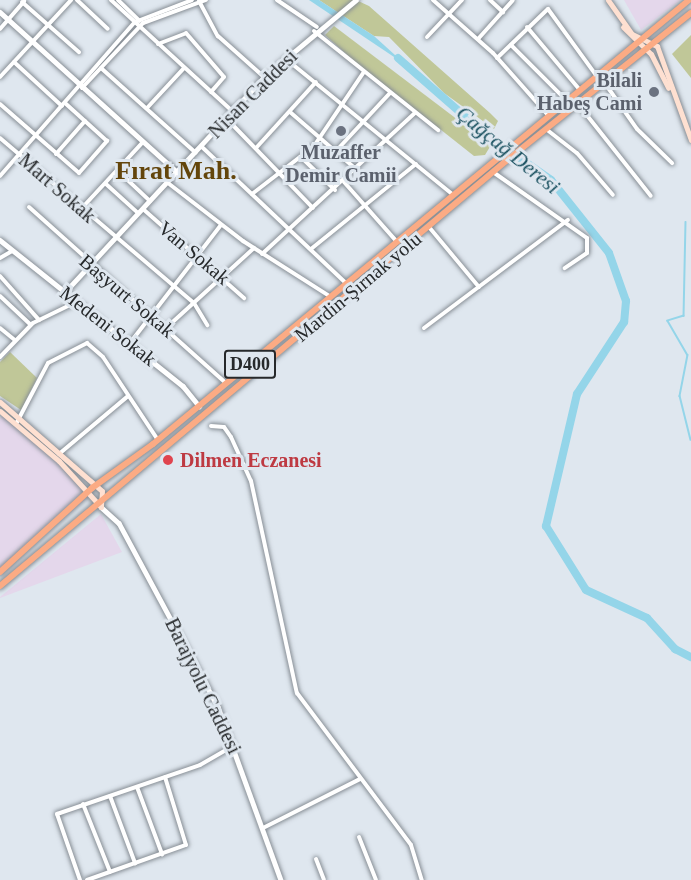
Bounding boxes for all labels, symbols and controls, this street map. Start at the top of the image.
street label: Nisan Caddesi [203,44,303,144]
place label: Bilali Habeş Cami [537,68,642,115]
marker: Bilali Habeş Cami [647,85,661,99]
water label: Çağçağ Deresi [451,101,565,199]
marker: Muzaffer Demir Camii [334,124,348,138]
place label: Muzaffer Demir Camii [285,140,397,187]
street label: Mart Sokak [14,148,100,228]
district label: Fırat Mah. [115,155,237,187]
street label: Van Sokak [153,216,235,290]
street label: Mardin-Şırnak yolu [290,227,426,347]
street label: Başyurt Sokak [74,249,180,343]
street label: Medeni Sokak [55,281,161,371]
road number: D400 [223,349,277,379]
place label: Dilmen Eczanesi [180,448,322,472]
marker: Dilmen Eczanesi [161,453,175,467]
street label: Barajyolu Caddesi [160,614,246,758]

